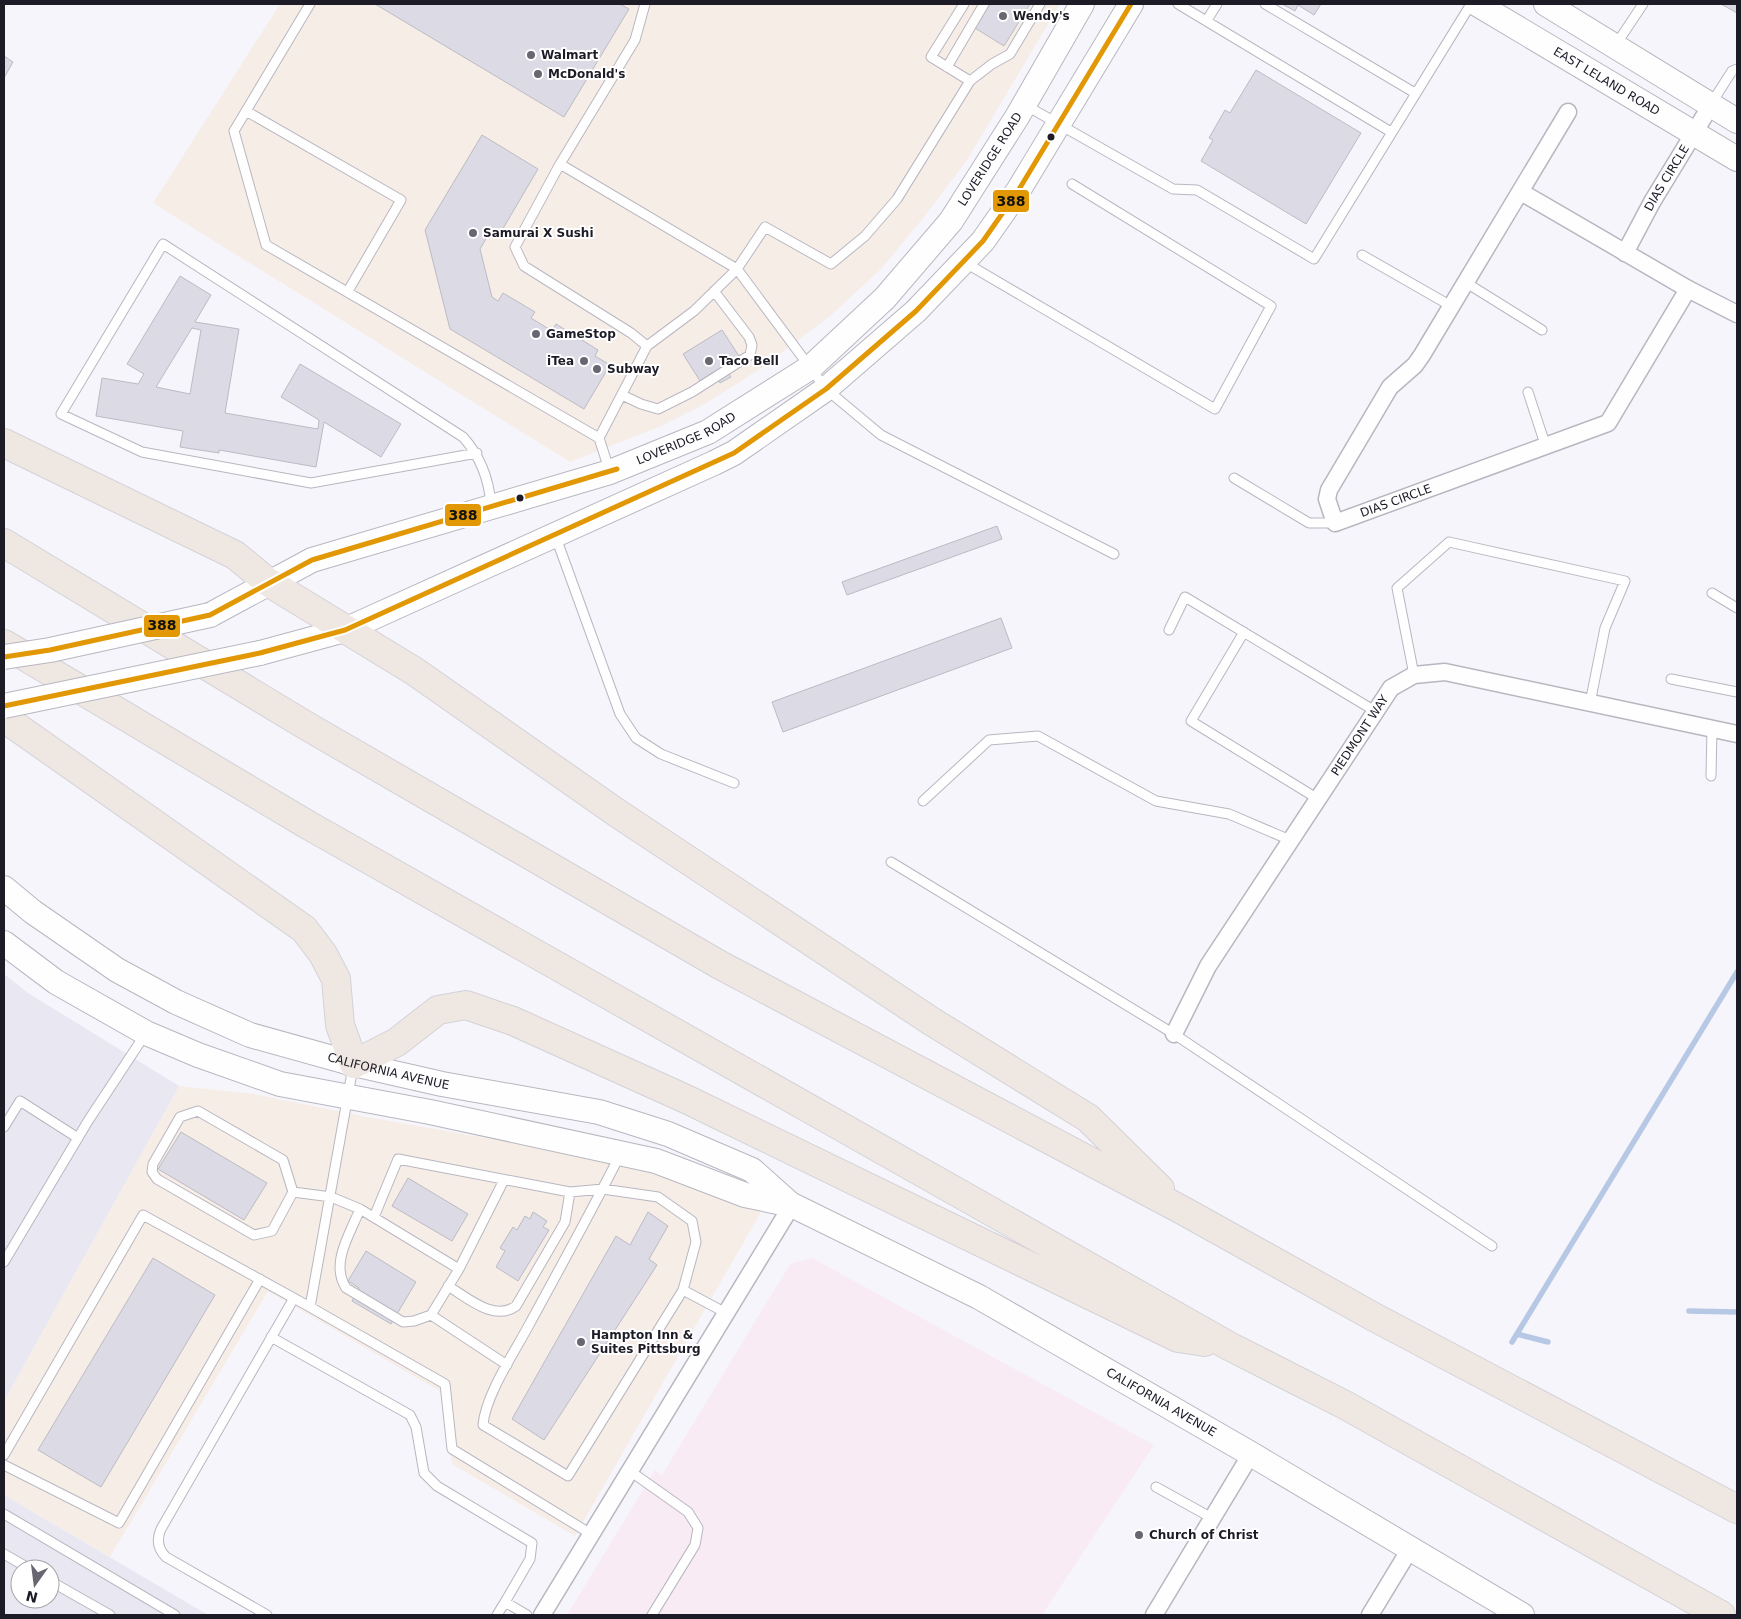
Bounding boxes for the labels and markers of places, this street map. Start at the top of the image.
place label: Wendy's [1013,9,1070,23]
marker: Wendy's [997,10,1009,22]
place label: Walmart [541,48,599,62]
marker: Walmart [525,49,537,61]
place label: McDonald's [548,67,625,81]
marker: McDonald's [532,68,544,80]
unlabelled marker [1046,132,1056,142]
place label: Samurai X Sushi [483,226,594,240]
marker: Samurai X Sushi [467,227,479,239]
place label: GameStop [546,327,616,341]
marker: GameStop [530,328,542,340]
place label: iTea [547,354,574,368]
place label: Taco Bell [719,354,779,368]
marker: iTea [578,355,590,367]
marker: Taco Bell [703,355,715,367]
place label: Subway [607,362,660,376]
marker: Subway [591,363,603,375]
unlabelled marker [515,493,525,503]
place label: Hampton Inn & Suites Pittsburg [591,1328,701,1356]
marker: Hampton Inn & Suites Pittsburg [575,1336,587,1348]
place label: Church of Christ [1149,1528,1259,1542]
marker: Church of Christ [1133,1529,1145,1541]

